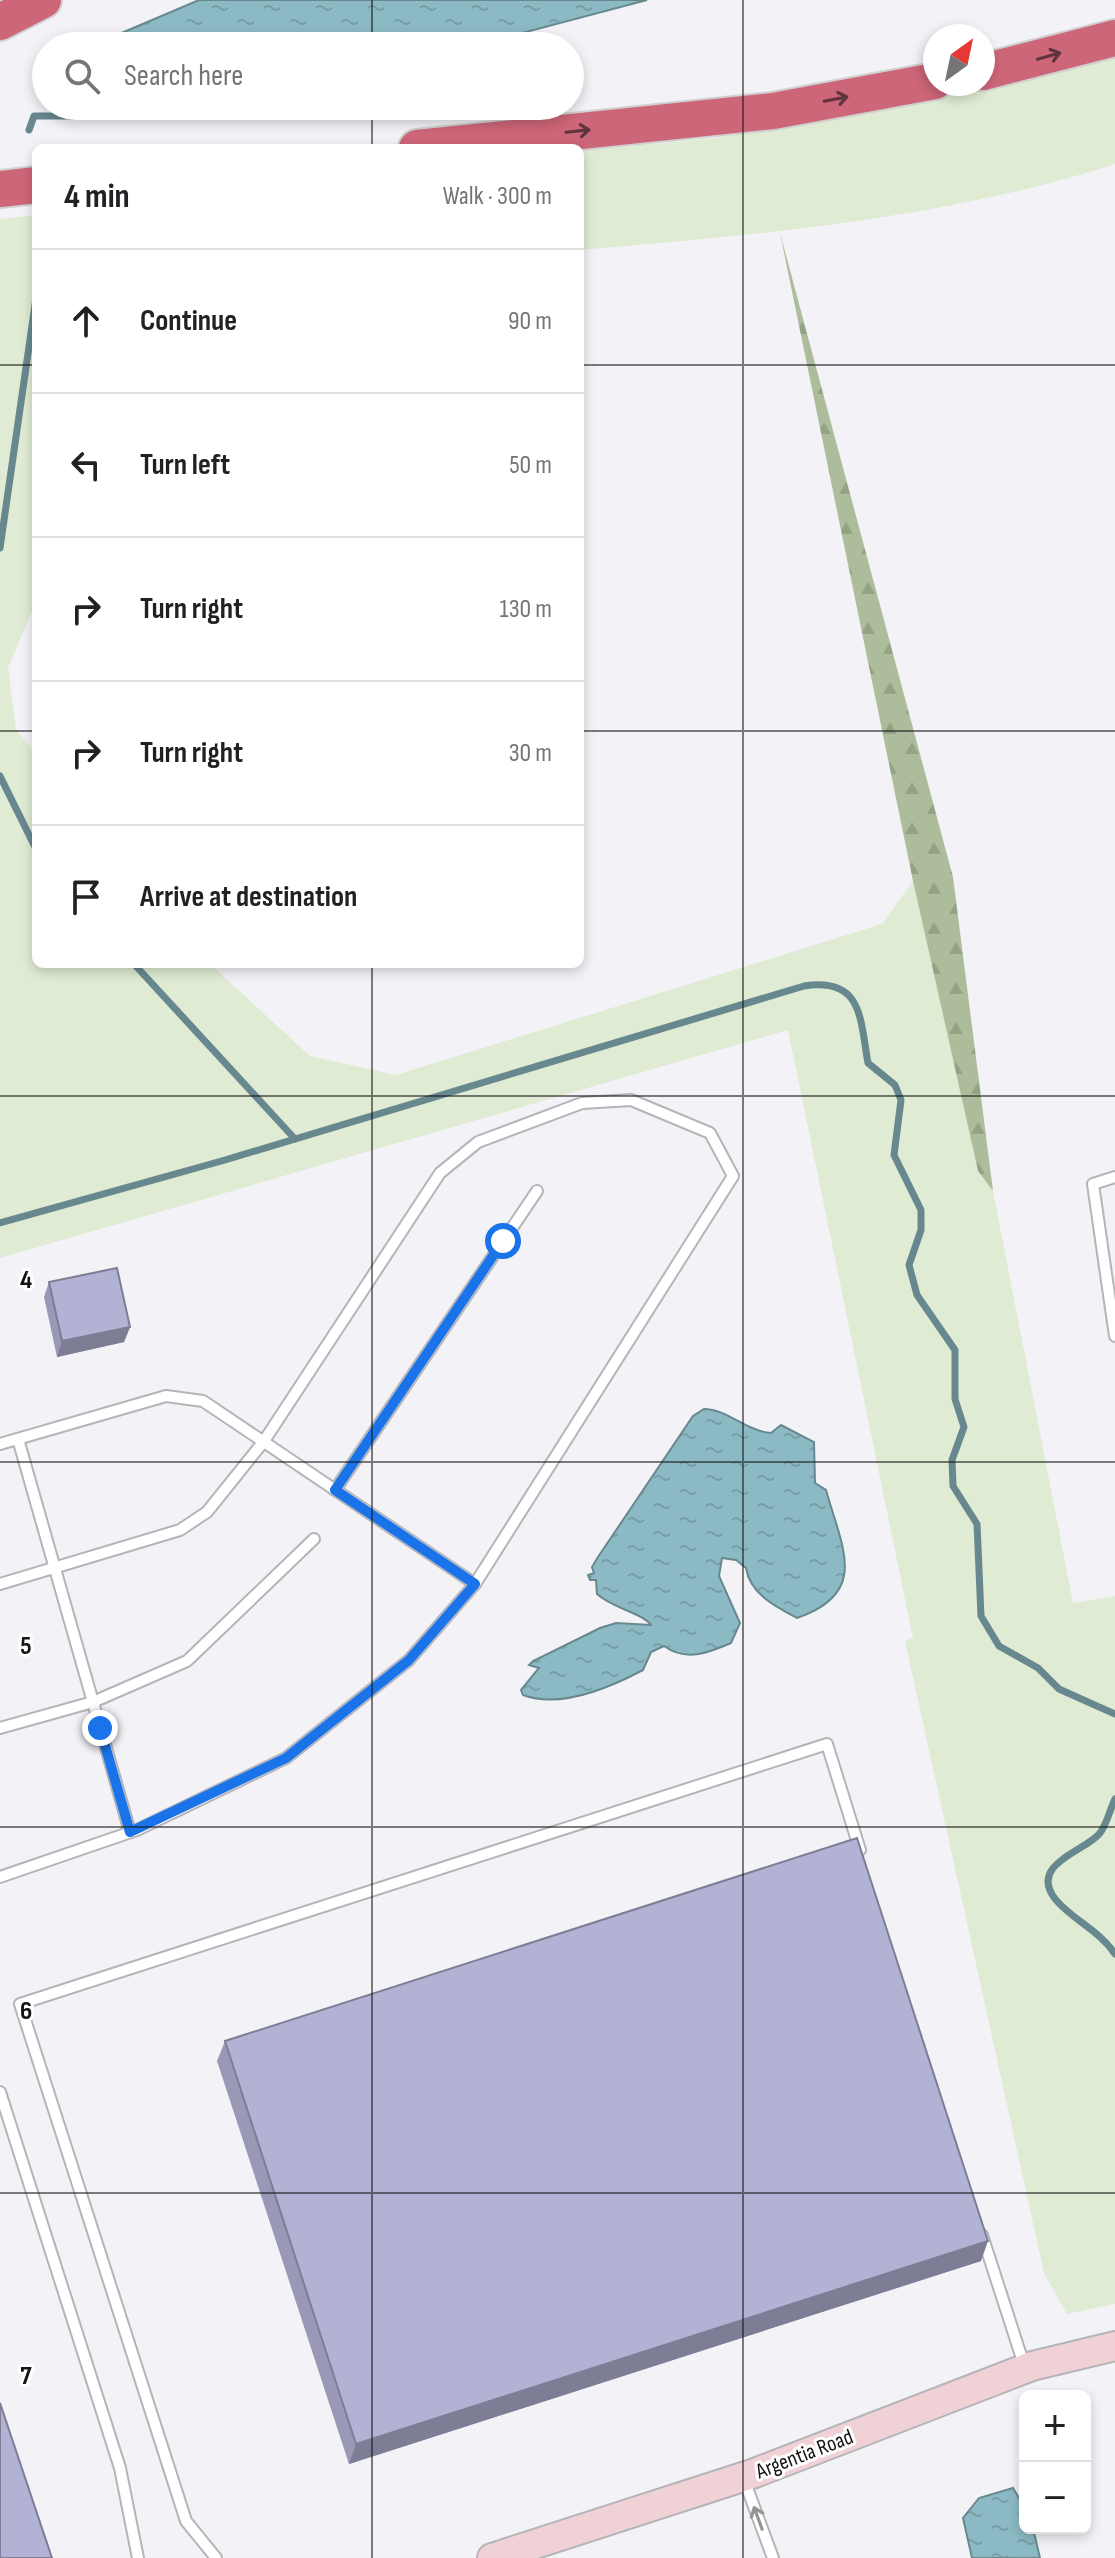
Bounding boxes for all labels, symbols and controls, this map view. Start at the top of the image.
north arrow [923,24,995,96]
search box [32,32,584,120]
one-way arrow [1036,48,1062,63]
icon: search [60,54,104,98]
text: Search here [124,58,243,94]
one-way arrow [823,91,848,106]
one-way arrow [564,124,591,139]
text: 4 min [64,176,130,217]
text: Walk · 300 m [443,181,552,212]
icon: ahead [64,299,108,343]
text: Continue [140,303,237,339]
text: 90 m [508,306,552,337]
icon: left [64,443,108,487]
text: Turn left [140,447,230,483]
text: 50 m [509,450,552,481]
icon: right [64,587,108,631]
text: Turn right [140,591,243,627]
text: 130 m [500,594,552,625]
icon: right [64,731,108,775]
text: Turn right [140,735,243,771]
text: 30 m [509,738,552,769]
icon: arrive [64,875,108,919]
text: Arrive at destination [140,879,357,915]
route start [485,1223,521,1259]
text: 4 [20,1265,32,1296]
text: 5 [20,1631,32,1662]
route end [82,1710,118,1746]
text: 6 [20,1996,32,2027]
text: 7 [20,2361,32,2392]
map controls [1019,2390,1091,2534]
button: + [1019,2390,1091,2462]
street label: Argentia Road [751,2424,857,2486]
button: − [1019,2462,1091,2534]
one-way arrow [749,2505,764,2530]

